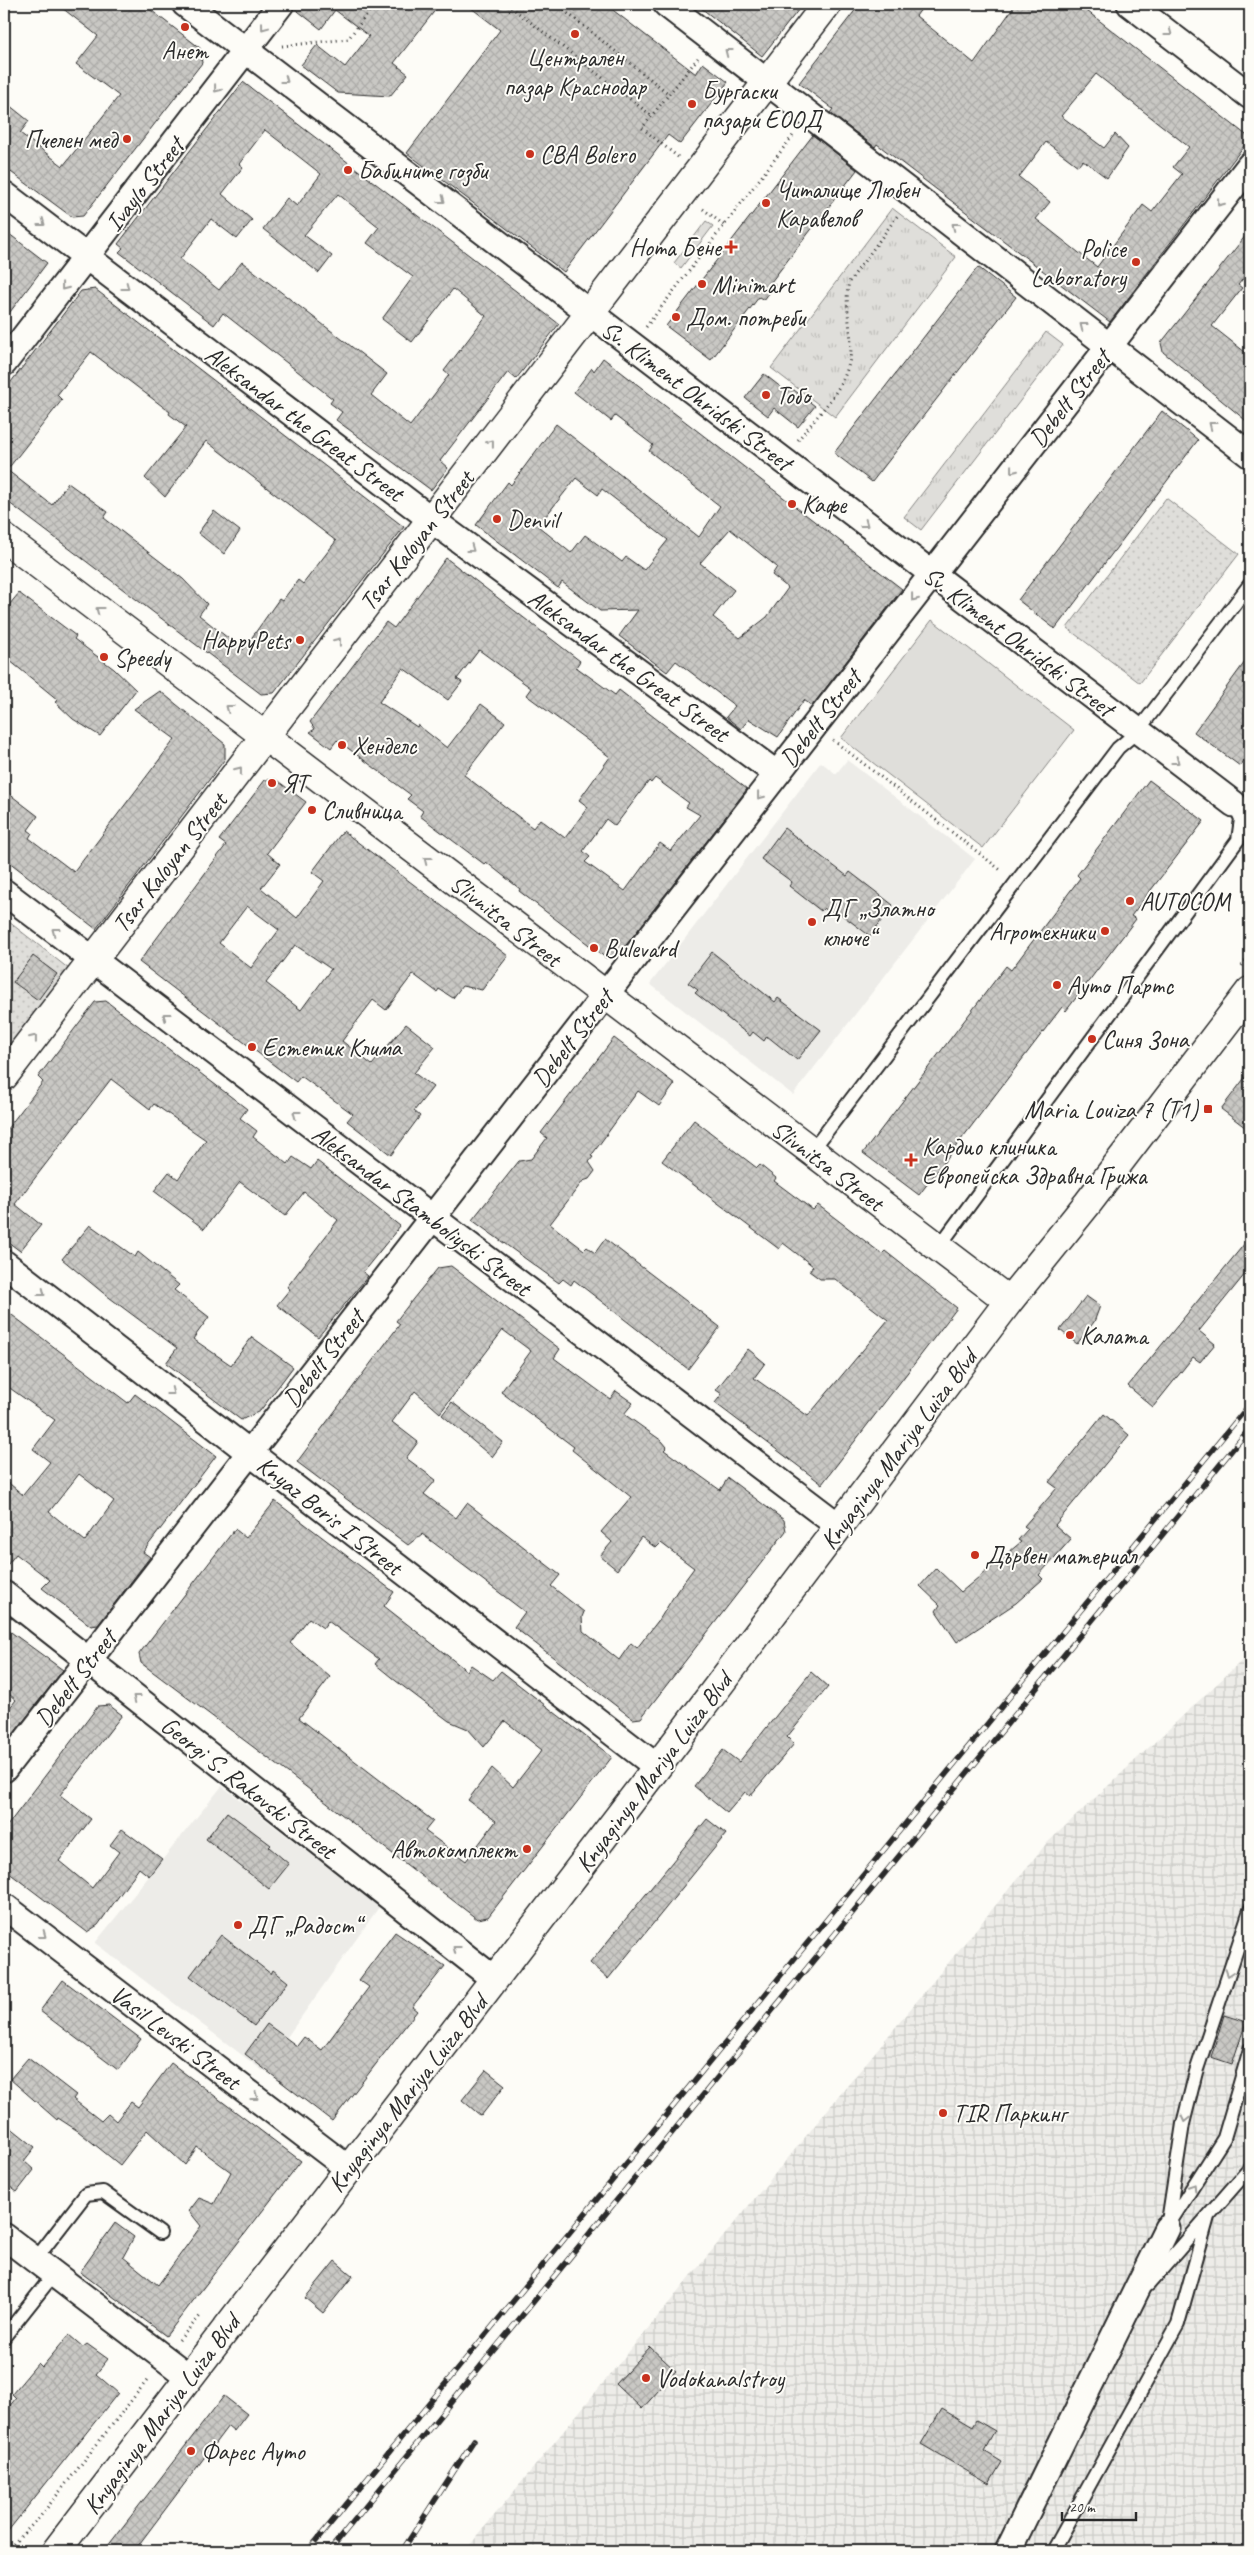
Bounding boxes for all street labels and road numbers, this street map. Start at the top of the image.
street label: Ivaylo Street [98,128,194,238]
street label: Sv. Kliment Ohridski Street [595,314,801,480]
street label: Aleksandar the Great Street [199,339,412,511]
street label: Debelt Street [1022,341,1120,454]
street label: Tsar Kaloyan Street [352,462,483,617]
street label: Sv. Kliment Ohridski Street [917,560,1123,726]
street label: Aleksandar the Great Street [522,582,737,751]
street label: Debelt Street [773,661,871,774]
street label: Tsar Kaloyan Street [105,784,236,939]
street label: Slivnitsa Street [443,867,570,976]
street label: Debelt Street [525,981,623,1094]
street label: Slivnitsa Street [765,1113,892,1220]
street label: Aleksandar Stamboliyski Street [306,1118,539,1305]
street label: Debelt Street [276,1301,374,1414]
street label: Knyaginya Mariya Luiza Blvd [813,1340,987,1556]
street label: Knyaz Boris I Street [250,1449,411,1584]
street label: Debelt Street [28,1621,126,1734]
street label: Knyaginya Mariya Luiza Blvd [568,1663,742,1879]
street label: Georgi S. Rakovski Street [154,1709,345,1868]
street label: Vasil Levski Street [104,1978,249,2099]
street label: Knyaginya Mariya Luiza Blvd [321,1985,497,2199]
street label: Knyaginya Mariya Luiza Blvd [76,2305,250,2521]

